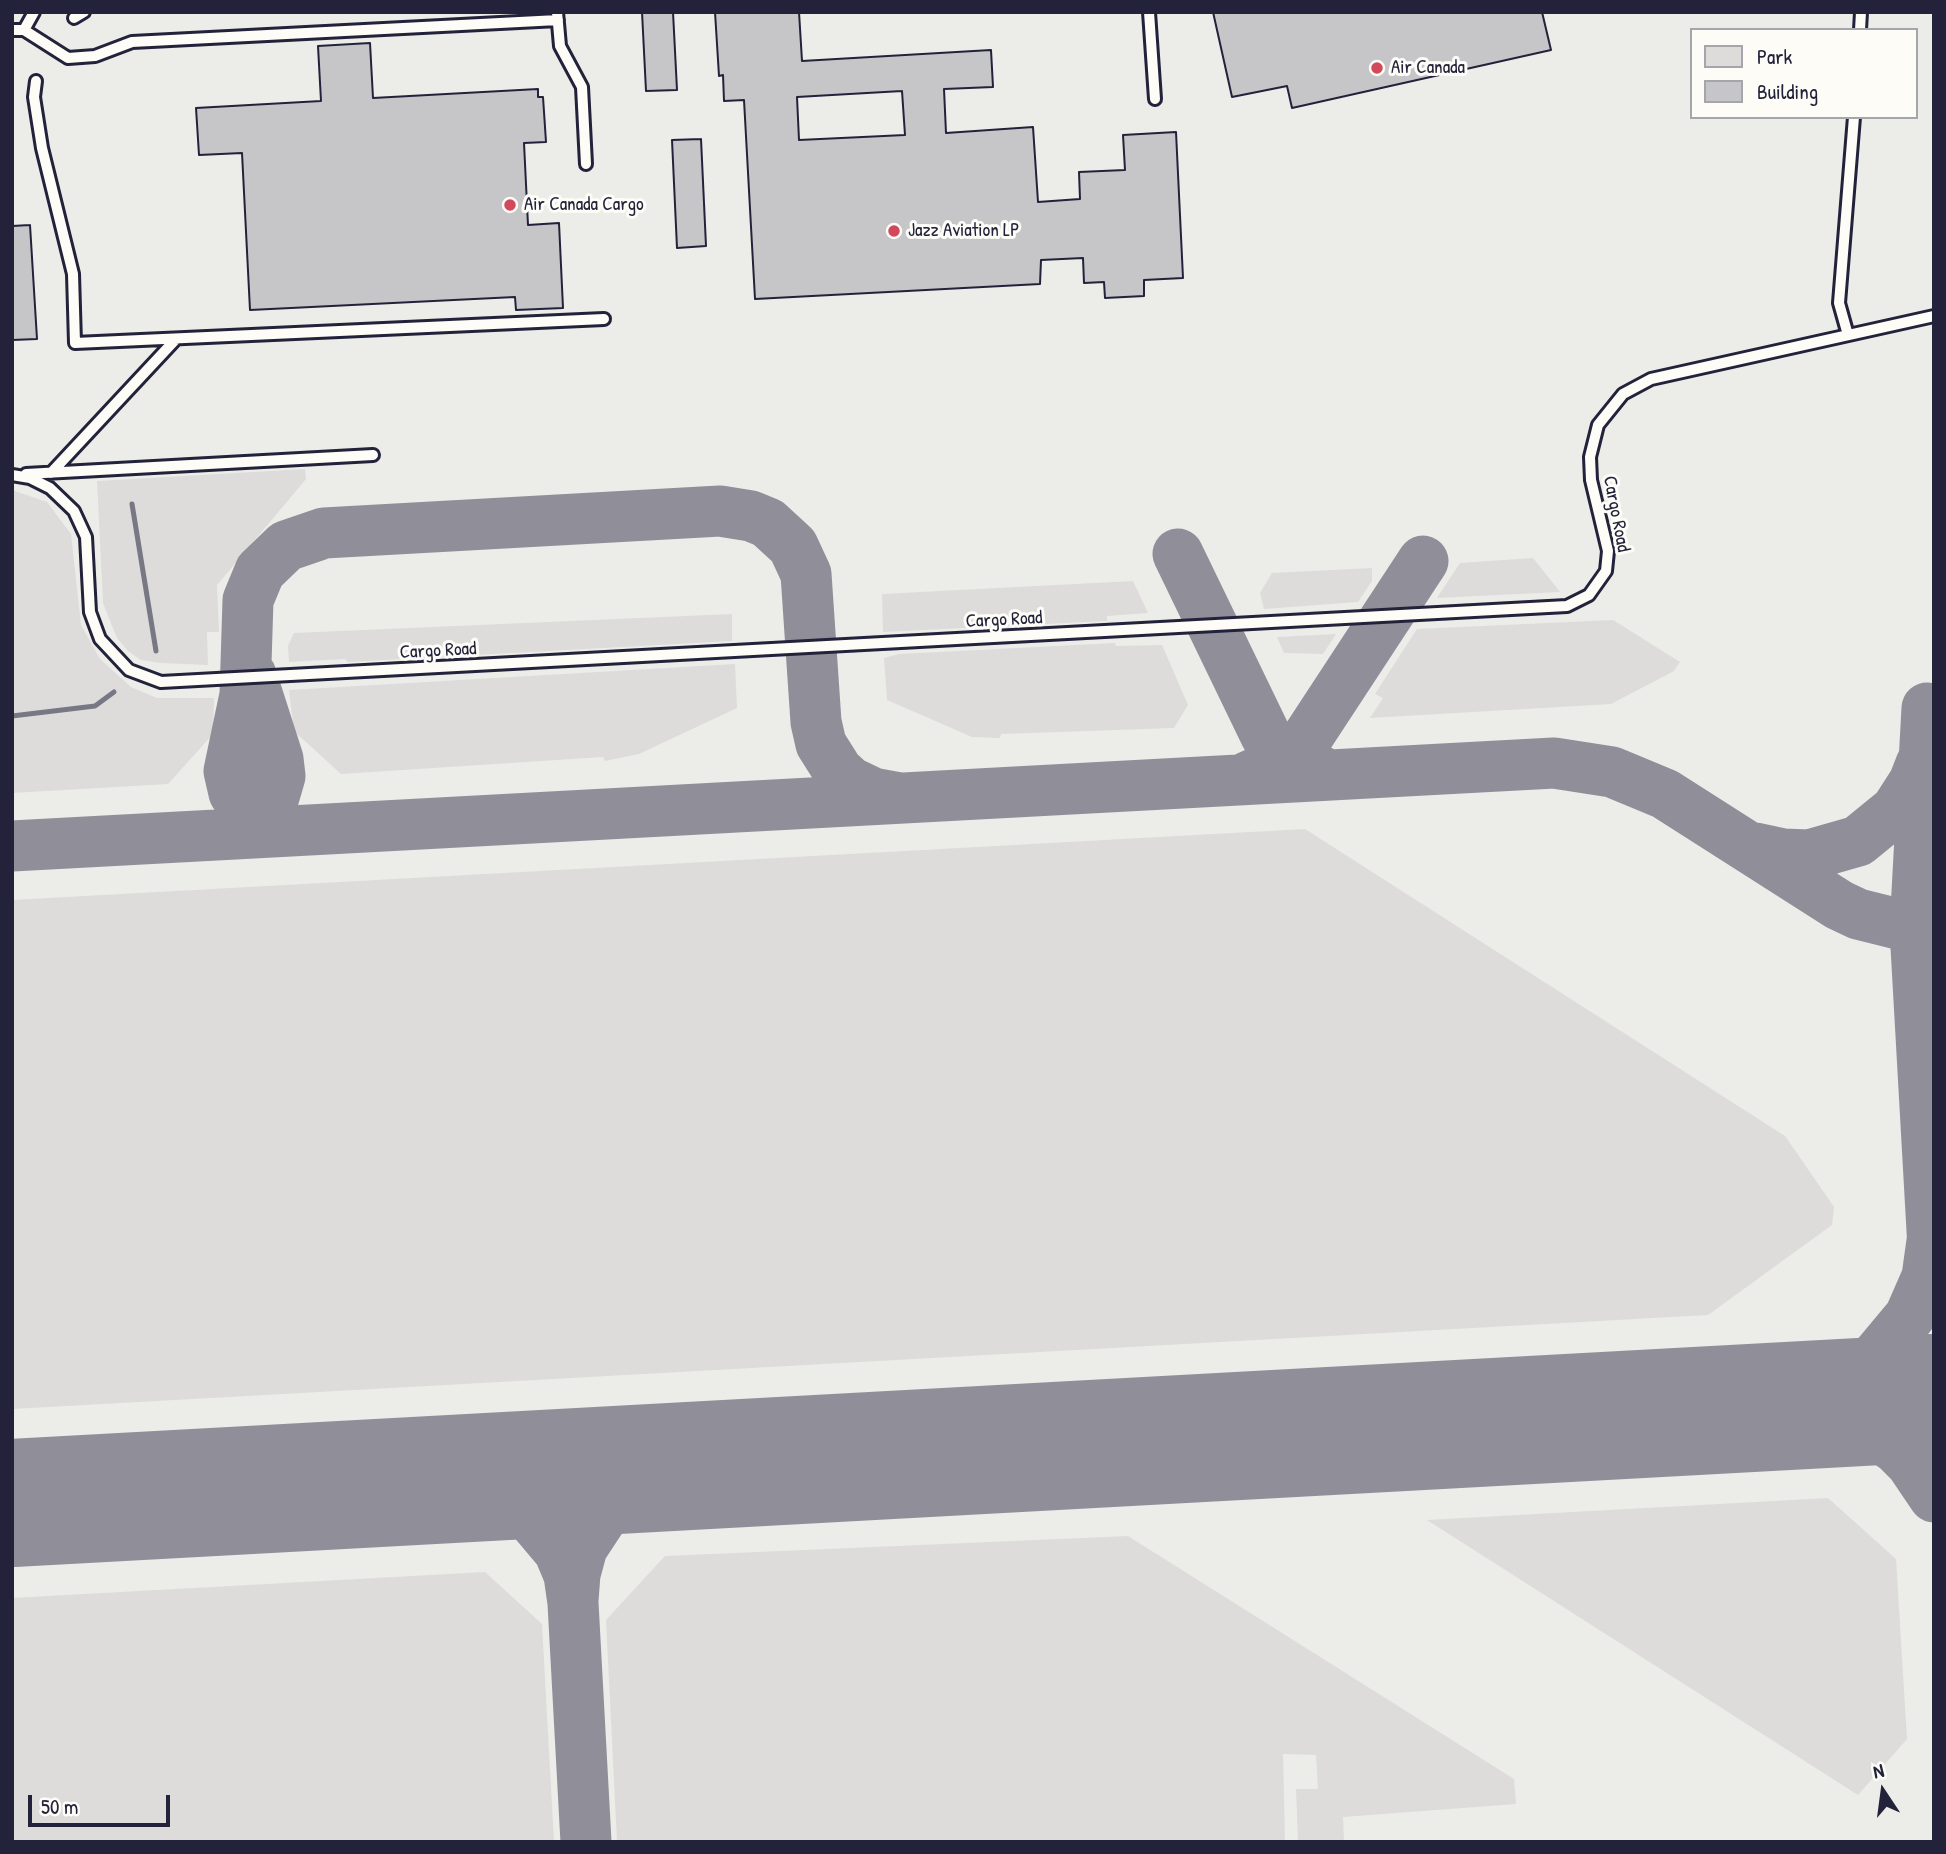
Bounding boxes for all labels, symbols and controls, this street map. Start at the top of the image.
legend [1690,28,1918,119]
text: Park [1757,42,1792,71]
place label: Air Canada [1391,57,1465,79]
marker: Air Canada [1369,60,1385,76]
text: Building [1757,77,1818,106]
place label: Air Canada Cargo [524,194,644,216]
marker: Air Canada Cargo [502,197,518,213]
place label: Jazz Aviation LP [908,220,1019,242]
marker: Jazz Aviation LP [886,223,902,239]
street label: Cargo Road [1597,474,1635,554]
street label: Cargo Road [965,607,1043,633]
street label: Cargo Road [399,638,477,664]
north arrow [1848,1756,1918,1826]
text: N [1870,1757,1886,1784]
scale bar [32,1780,173,1824]
text: 50 m [41,1792,78,1821]

